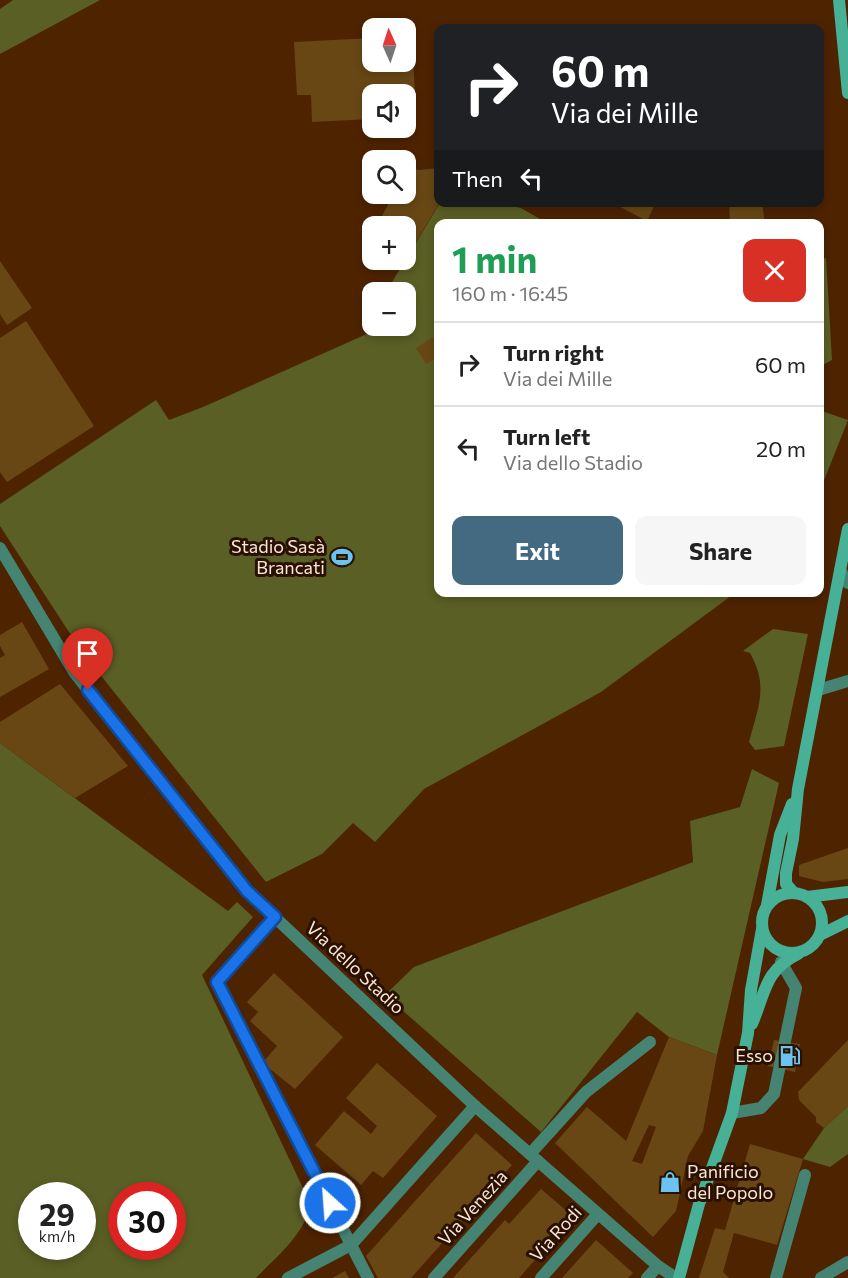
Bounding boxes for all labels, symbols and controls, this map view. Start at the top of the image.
north arrow [362,18,416,72]
map controls [362,18,416,336]
text: 60 m [551,44,650,96]
icon: right [452,48,530,126]
button: sound [362,84,416,138]
text: Via dei Mille [551,96,698,129]
button: search [362,150,416,204]
icon: left [515,162,548,195]
text: Then [452,165,503,192]
button: + [362,216,416,270]
text: 1 min [452,236,537,280]
button: close [743,239,806,302]
text: 160 m · 16:45 [452,281,568,305]
button: − [362,282,416,336]
text: Turn right [503,339,604,366]
icon: right [452,348,485,381]
text: 60 m [755,351,806,378]
text: Via dei Mille [503,366,612,390]
text: Turn left [503,423,590,450]
icon: left [452,432,485,465]
text: 20 m [756,435,806,462]
text: Via dello Stadio [503,450,643,474]
button: Exit [452,516,623,585]
button: Share [635,516,806,585]
place label: Stadio Sasà Brancati [231,535,325,578]
sports icon: Stadio Sasà Brancati [330,545,354,569]
pin [62,628,113,690]
icon: arrive [71,637,104,670]
street label: Via dello Stadio [302,916,409,1018]
place label: Esso [735,1044,773,1066]
fuel station icon: Esso [778,1044,802,1068]
place label: Panificio del Popolo [687,1160,773,1203]
street label: Via Venezia [433,1165,512,1249]
shop icon: Panificio del Popolo [658,1170,682,1194]
position arrow [298,1171,362,1235]
speed limit sign: 30 [108,1182,186,1260]
text: 29 [39,1195,75,1232]
street label: Via Rodi [525,1201,586,1266]
text: km/h [39,1227,75,1245]

